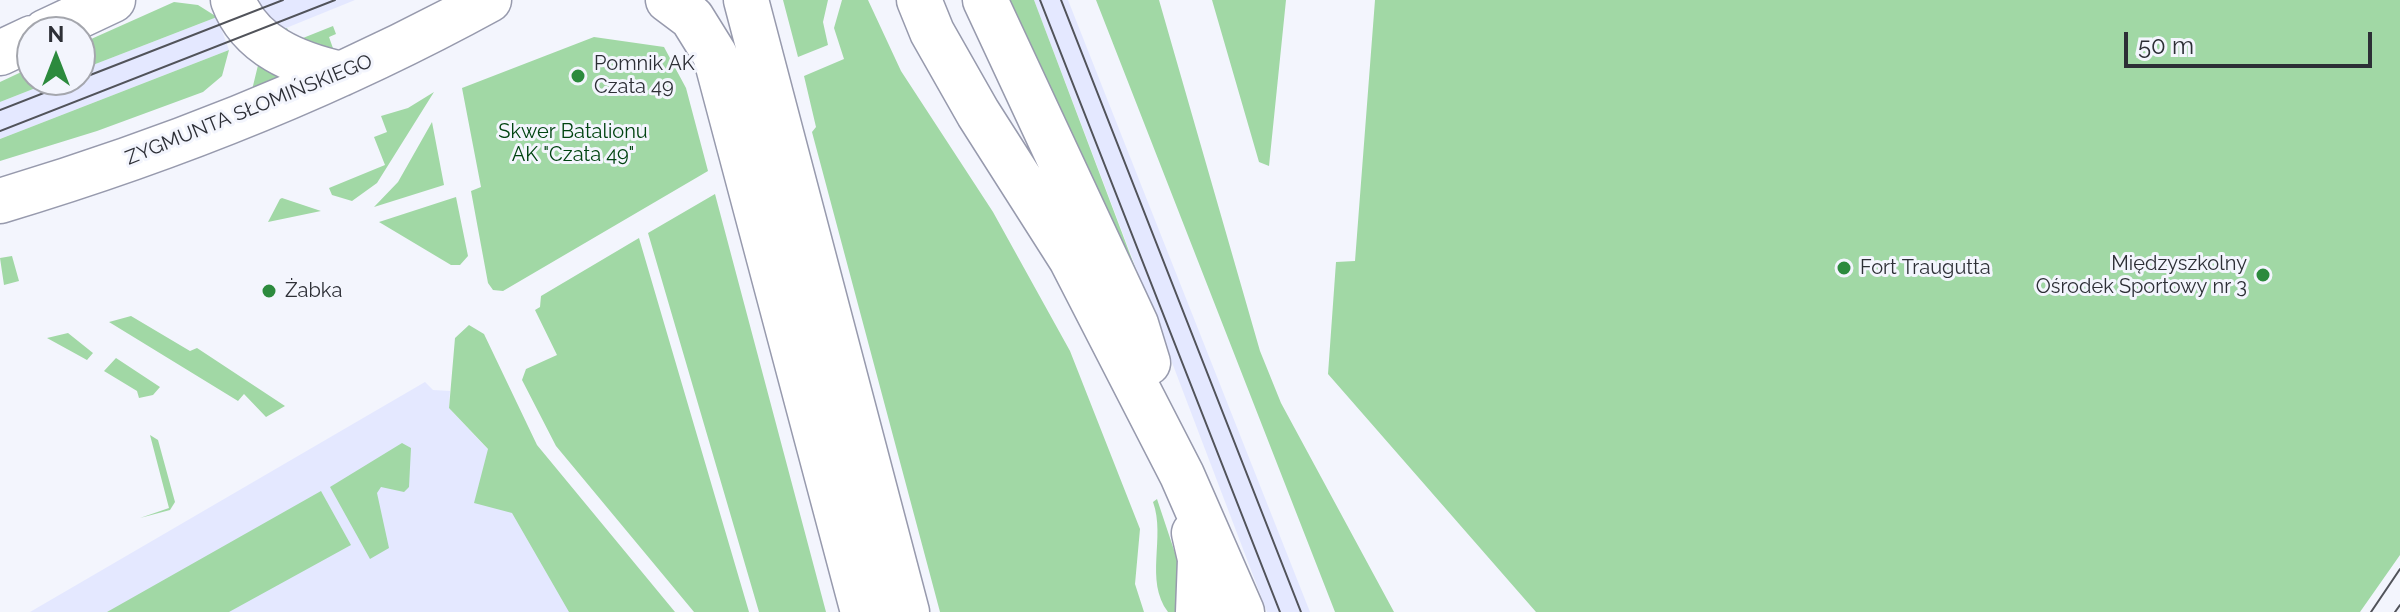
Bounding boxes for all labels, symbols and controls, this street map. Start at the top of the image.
north arrow [16,16,96,96]
scale bar [2128,16,2376,66]
text: N [48,21,64,47]
text: 50 m [2138,31,2194,60]
street label: ZYGMUNTA SŁOMIŃSKIEGO [122,49,376,171]
place label: Pomnik AK Czata 49 [594,52,695,99]
marker: Pomnik AK Czata 49 [569,67,587,85]
park label: Skwer Batalionu AK "Czata 49" [498,120,648,167]
place label: Międzyszkolny Ośrodek Sportowy nr 3 [2036,252,2247,299]
place label: Fort Traugutta [1860,256,1991,280]
marker: Fort Traugutta [1835,259,1853,277]
marker: Międzyszkolny Ośrodek Sportowy nr 3 [2254,266,2272,284]
place label: Żabka [285,279,342,303]
marker: Żabka [260,282,278,300]

